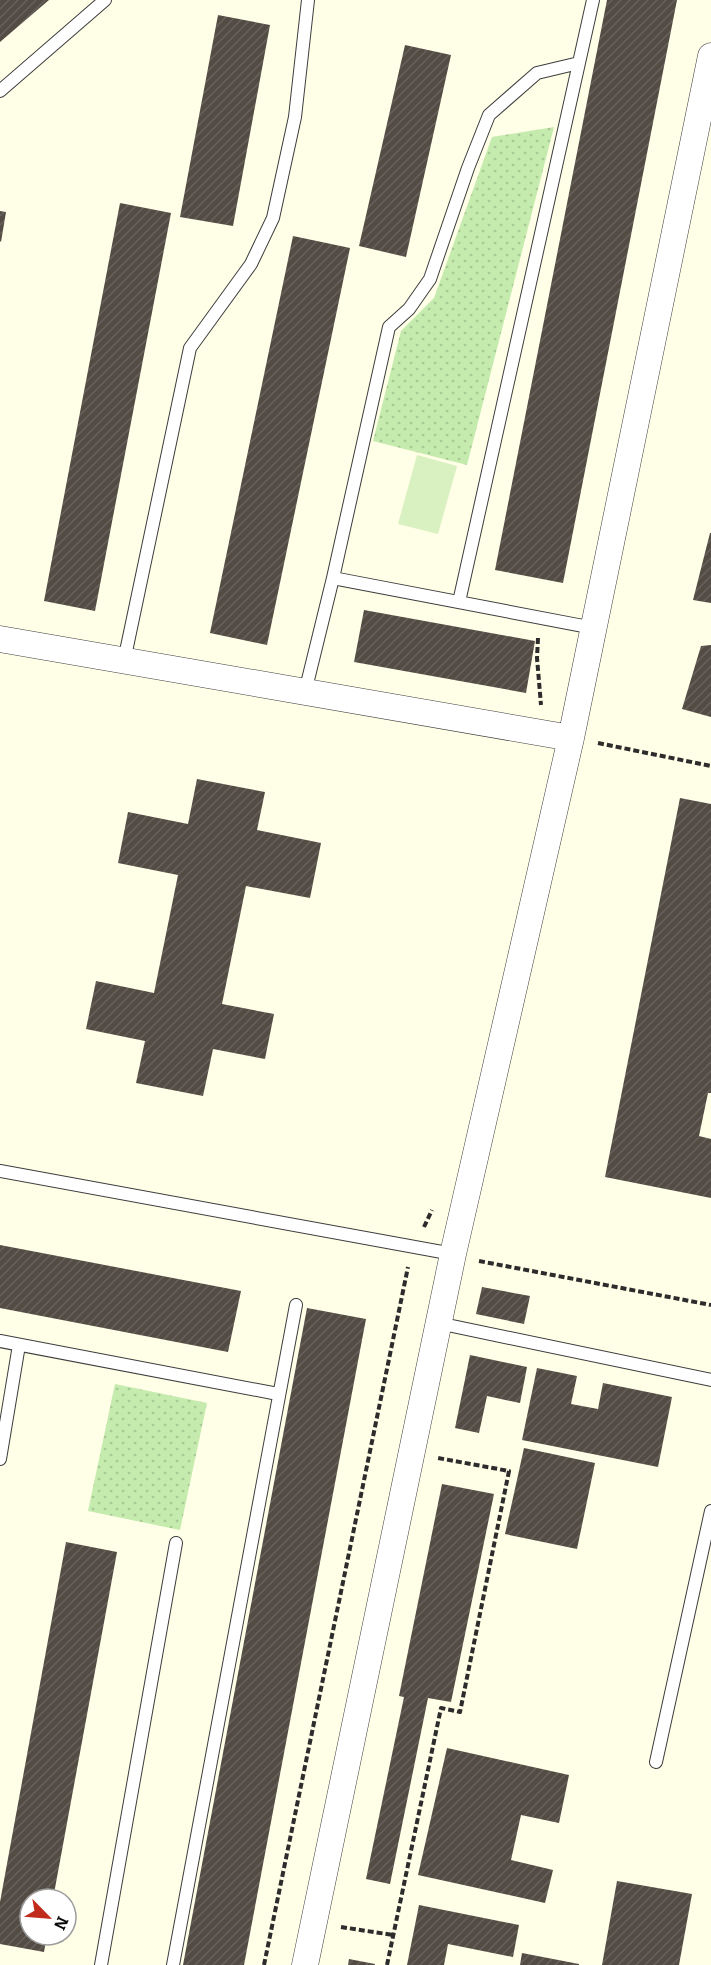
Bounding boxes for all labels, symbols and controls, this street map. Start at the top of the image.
north arrow [18,1887,78,1947]
text: N [50,1914,72,1933]

